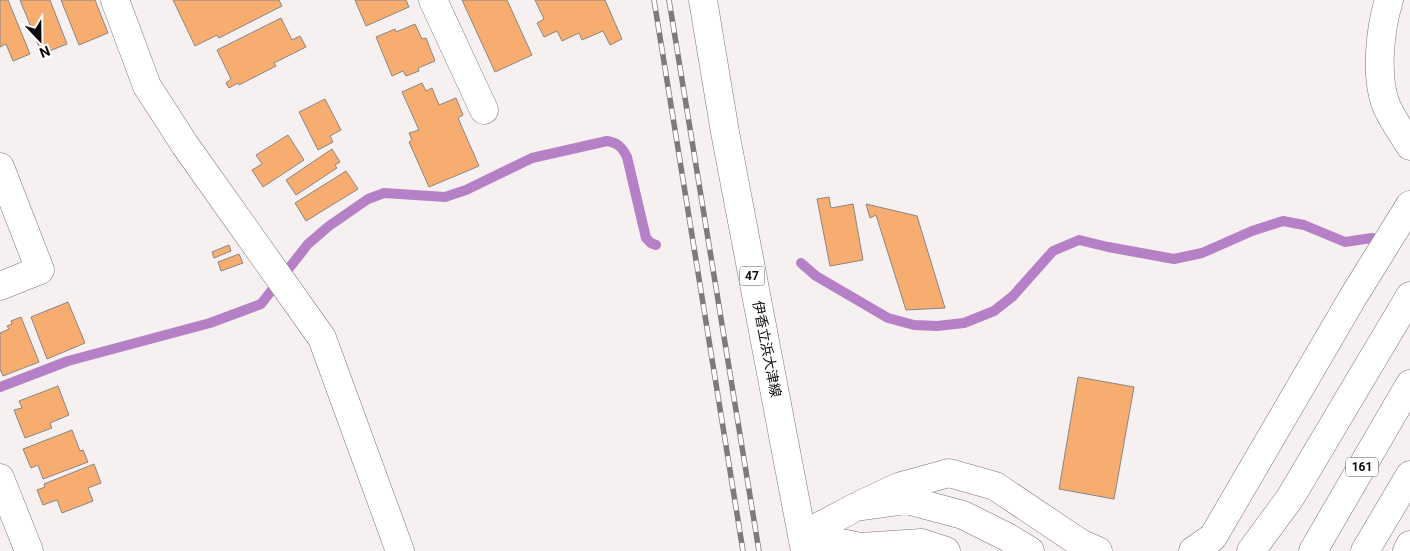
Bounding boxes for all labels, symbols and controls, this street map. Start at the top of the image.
north arrow [15,15,65,65]
text: N [37,43,52,61]
road number: 47 [740,266,764,286]
street label: 伊香立浜大津線 [750,299,784,399]
road number: 161 [1346,458,1378,477]

